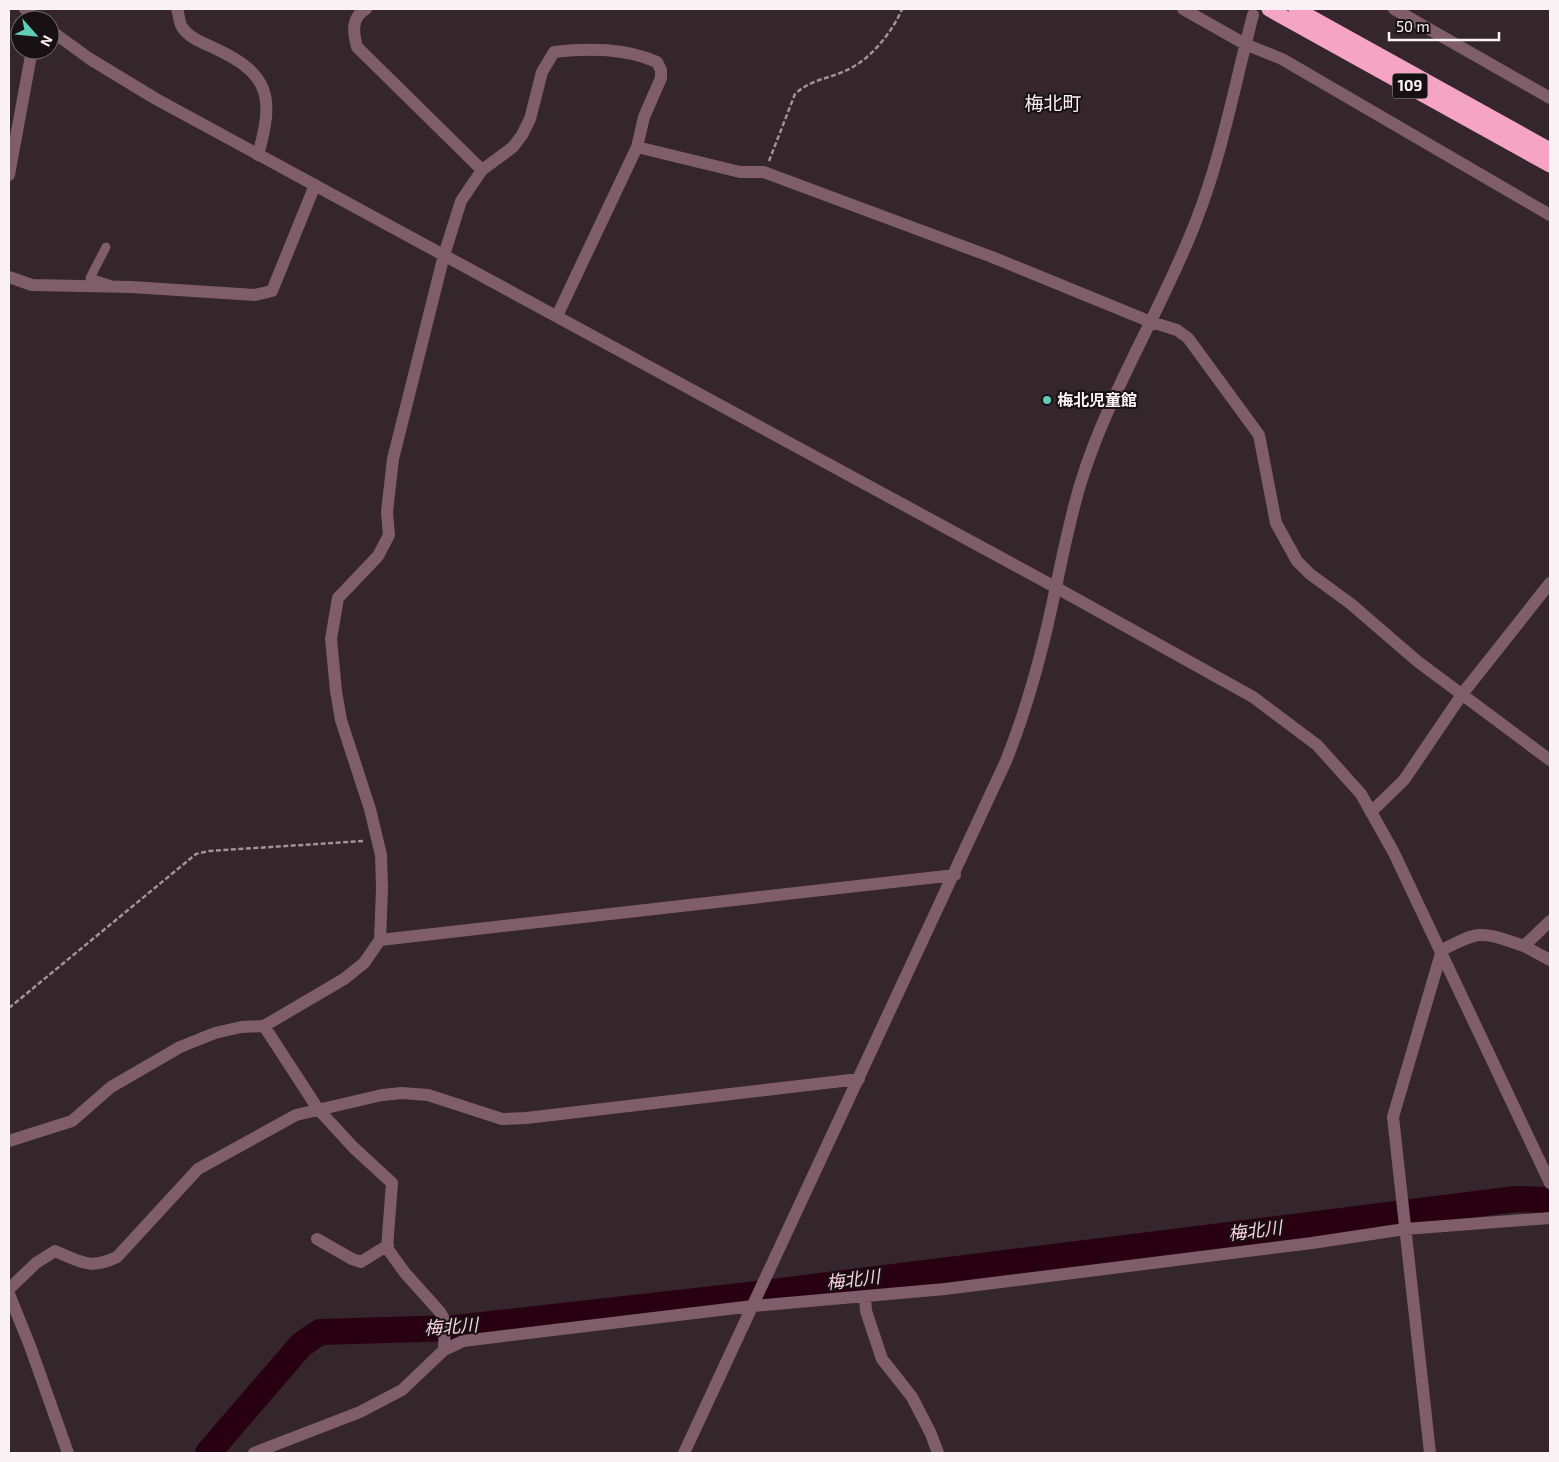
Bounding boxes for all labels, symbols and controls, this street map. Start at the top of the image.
north arrow [10,10,60,60]
scale bar [1389,10,1499,42]
text: 50 m [1396,17,1430,35]
text: N [37,33,57,49]
road number: 109 [1392,74,1428,98]
district label: 梅北町 [1024,91,1082,114]
place label: 梅北児童館 [1057,390,1137,409]
marker: 梅北児童館 [1041,394,1053,406]
water label: 梅北川 [1227,1216,1285,1244]
water label: 梅北川 [825,1265,883,1293]
water label: 梅北川 [423,1313,481,1339]

